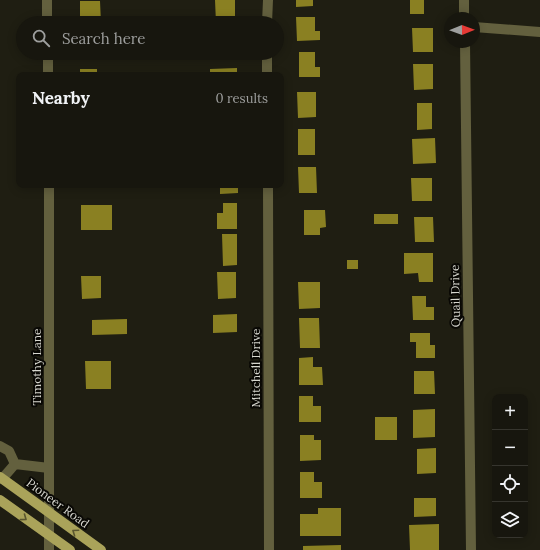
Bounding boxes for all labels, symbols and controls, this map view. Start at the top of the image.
north arrow [444,12,480,48]
search box [16,16,284,60]
icon: search [30,27,52,49]
text: Search here [62,29,145,48]
text: Nearby [32,87,90,109]
text: 0 results [216,90,268,107]
street label: Quail Drive [447,264,463,327]
street label: Timothy Lane [29,328,44,406]
street label: Mitchell Drive [248,328,263,408]
map controls [492,394,528,538]
button: + [492,394,528,430]
button: − [492,430,528,466]
button: locate [492,466,528,502]
street label: Pioneer Road [24,475,92,531]
button: layers [492,502,528,538]
one-way arrow [20,513,27,520]
one-way arrow [72,529,79,537]

